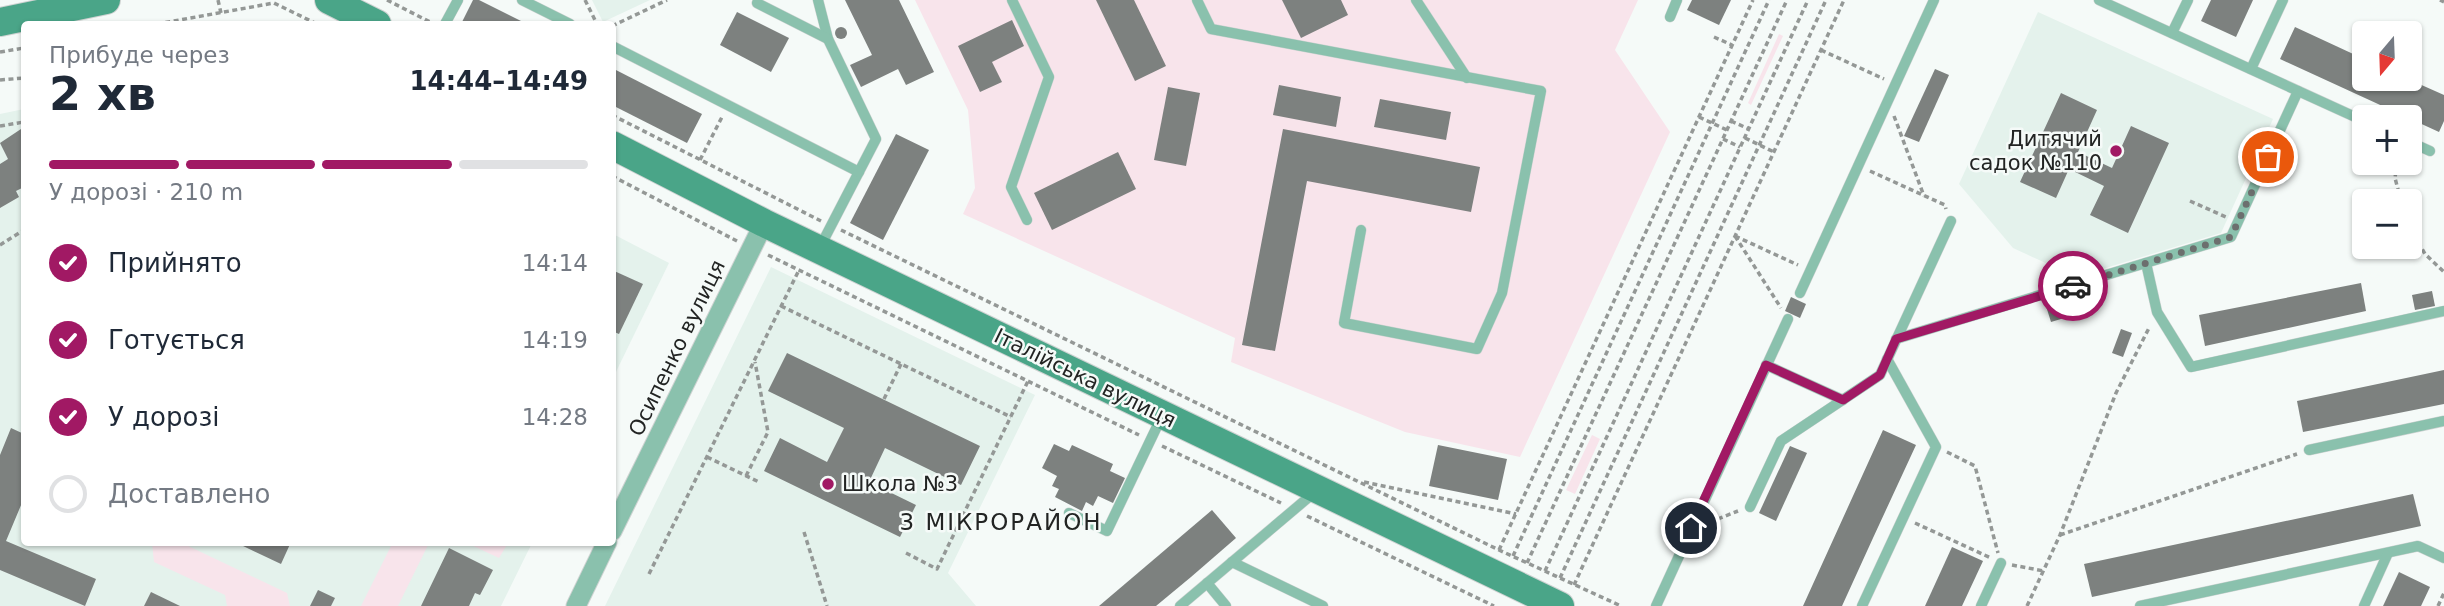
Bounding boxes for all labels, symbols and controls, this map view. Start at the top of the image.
north arrow [2352,21,2422,91]
map controls [2352,21,2422,259]
text: Прибуде через [49,42,230,68]
text: 14:44–14:49 [409,66,588,96]
text: 2 хв [49,67,156,121]
button: + [2352,105,2422,175]
place label: Дитячий садок №110 [1969,127,2102,175]
pin [2238,127,2298,187]
icon: bag [2249,138,2287,176]
marker: Дитячий садок №110 [2108,143,2124,159]
text: У дорозі · 210 m [49,179,243,205]
button: − [2352,189,2422,259]
icon: check [49,244,87,282]
text: Прийнято [108,248,242,278]
text: 14:14 [522,250,588,276]
courier [2038,251,2108,321]
street label: Осипенко вулиця [624,256,730,440]
icon: car [2054,267,2092,305]
icon: check [49,321,87,359]
street label: Італійська вулиця [990,324,1180,432]
text: Готується [108,325,245,355]
text: 14:19 [522,327,588,353]
icon: check [49,398,87,436]
text: У дорозі [108,402,219,432]
text: 14:28 [522,404,588,430]
place label: Школа №3 [842,472,958,496]
marker: Школа №3 [820,476,836,492]
text: Доставлено [108,479,270,509]
pin [1661,498,1721,558]
district label: 3 МІКРОРАЙОН [899,508,1103,535]
icon: home [1672,509,1710,547]

